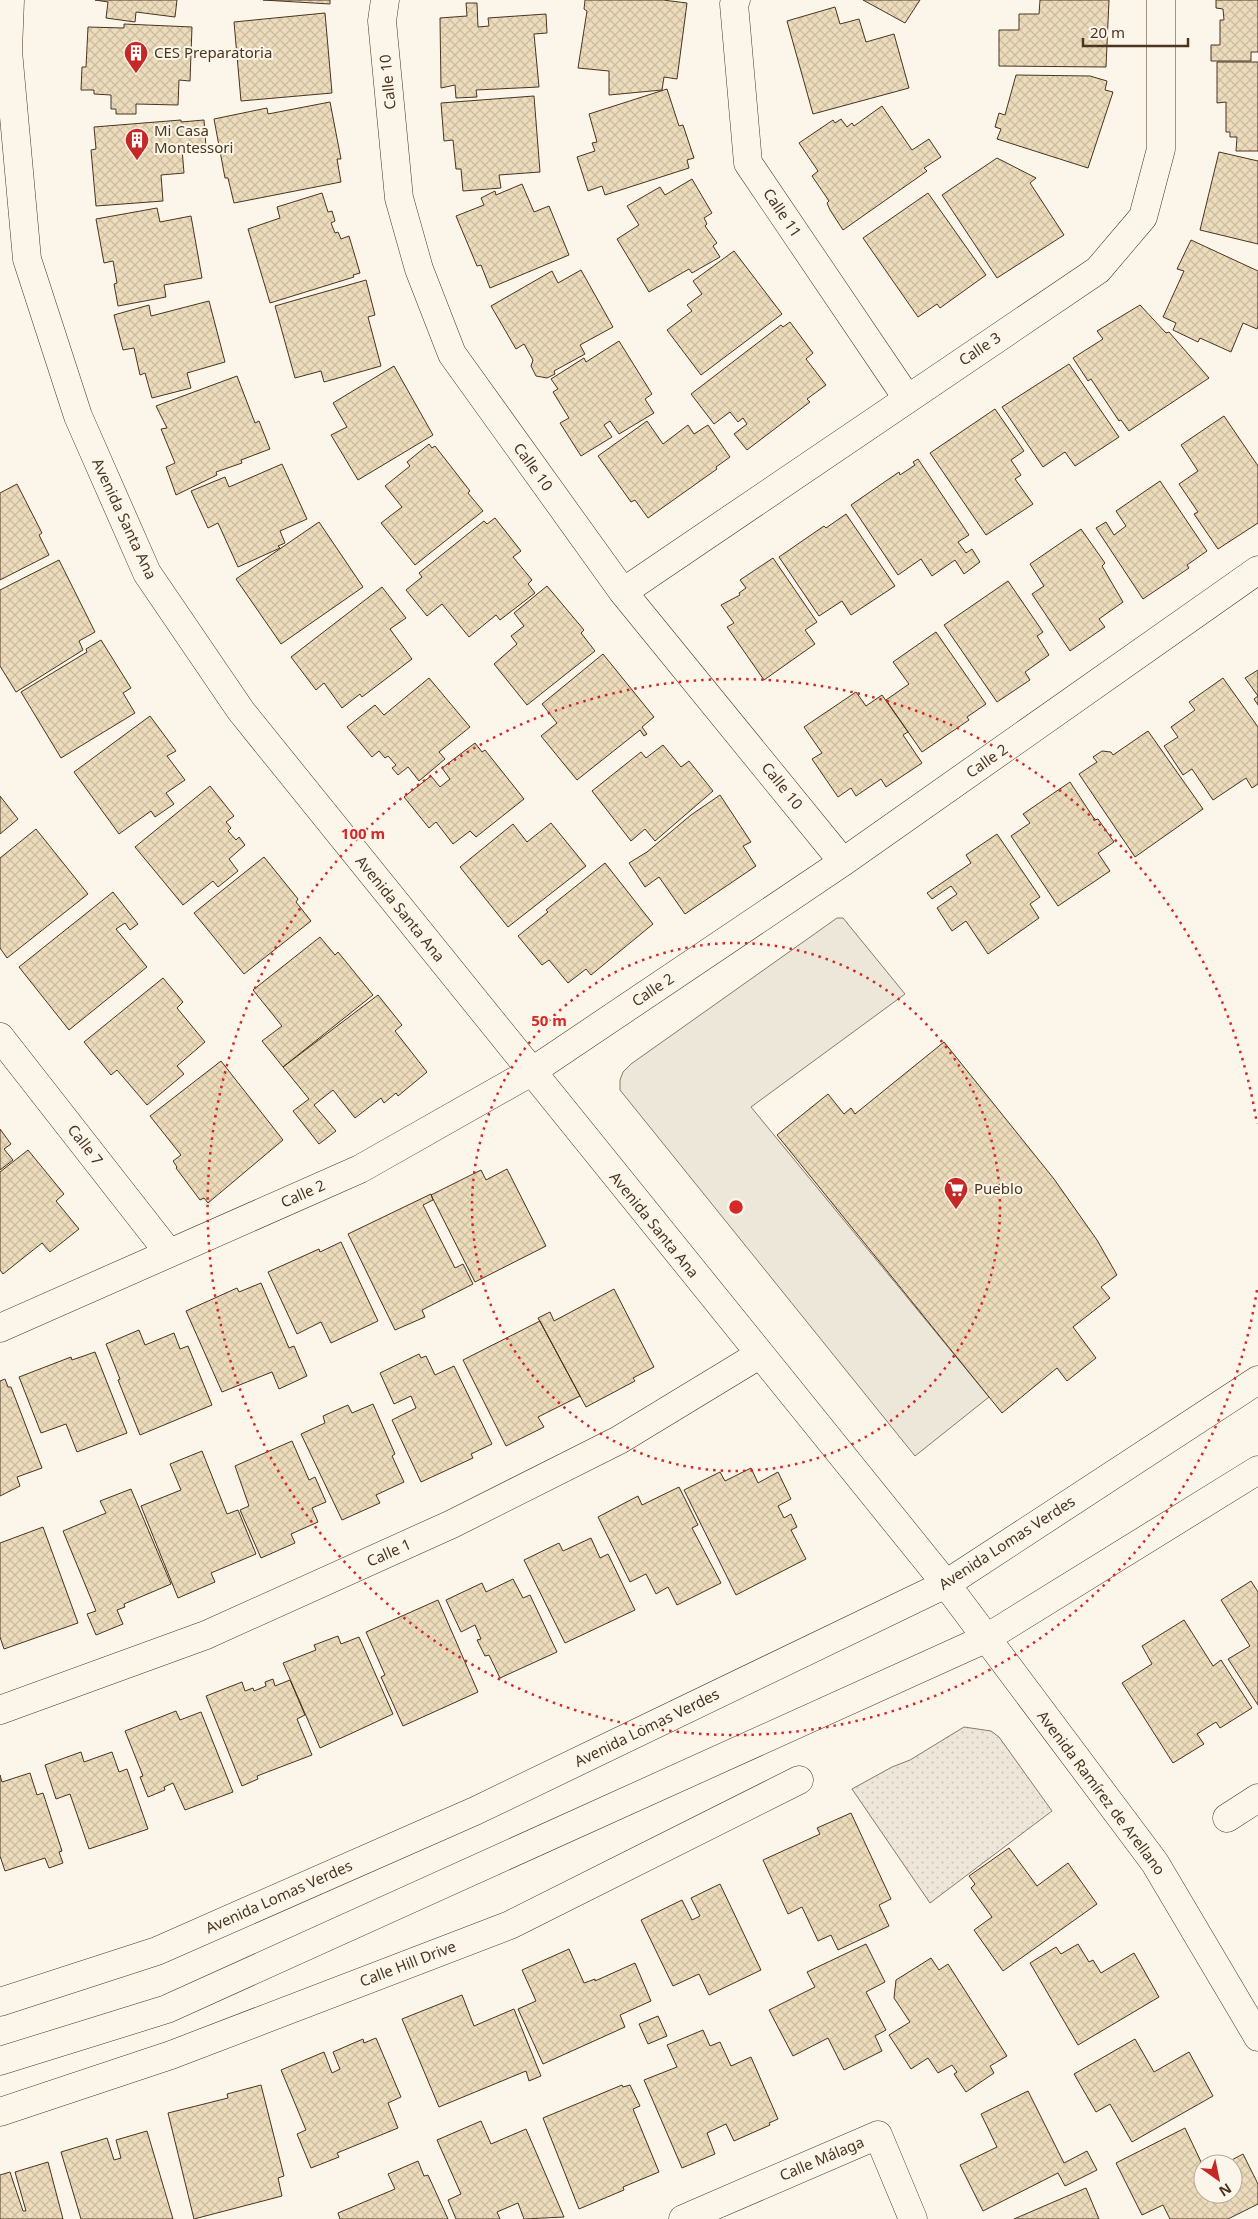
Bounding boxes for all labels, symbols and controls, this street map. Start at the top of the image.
scale bar [1083,15,1188,47]
text: 20 m [1090,22,1125,42]
building icon: CES Preparatoria [123,40,149,74]
place label: CES Preparatoria [154,42,272,62]
street label: Calle 10 [374,54,400,111]
place label: Mi Casa Montessori [154,120,233,157]
building icon: Mi Casa Montessori [124,127,150,161]
street label: Calle 11 [759,184,807,241]
street label: Calle 3 [955,327,1004,369]
street label: Calle 10 [510,438,558,495]
street label: Avenida Santa Ana [88,455,162,582]
street label: Calle 2 [962,739,1011,782]
street label: Calle 10 [758,758,808,813]
text: 100 m [341,823,385,843]
street label: Avenida Santa Ana [352,851,450,966]
street label: Calle 2 [628,968,677,1010]
text: 50 m [531,1010,567,1030]
street label: Calle 7 [64,1120,108,1169]
street label: Avenida Santa Ana [606,1167,704,1282]
street label: Calle 2 [277,1174,328,1212]
supermarket icon: Pueblo [943,1176,969,1210]
place label: Pueblo [974,1178,1023,1198]
centre of rings [727,1198,745,1216]
street label: Avenida Lomas Verdes [934,1491,1078,1594]
street label: Calle 1 [363,1533,414,1571]
street label: Avenida Lomas Verdes [571,1683,722,1771]
street label: Avenida Ramírez de Arellano [1033,1706,1170,1879]
street label: Avenida Lomas Verdes [202,1855,355,1938]
street label: Calle Hill Drive [357,1936,459,1991]
street label: Calle Málaga [776,2131,867,2185]
north arrow [1193,2154,1243,2204]
text: N [1215,2179,1235,2201]

